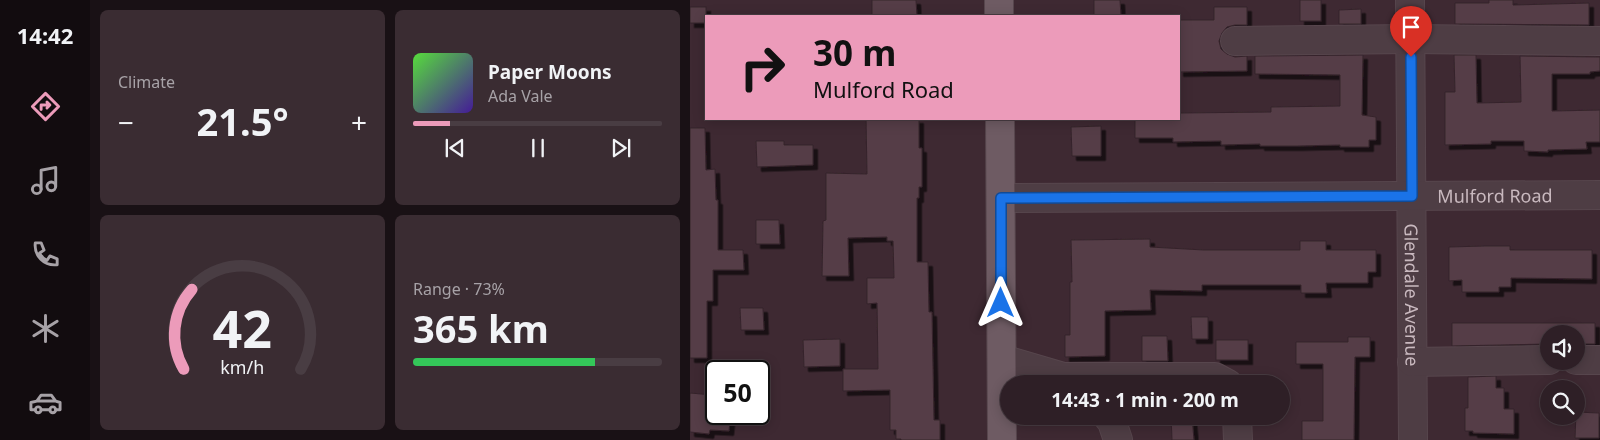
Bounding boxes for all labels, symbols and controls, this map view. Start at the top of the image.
pin [1390,6,1432,57]
icon: arrive [1397,13,1425,41]
text: 14:42 [17,20,73,50]
text: 30 m [813,29,896,76]
icon: right [730,35,795,100]
text: Paper Moons [488,59,612,85]
text: Climate [118,71,175,93]
text: Mulford Road [813,74,954,104]
text: Ada Vale [488,85,553,107]
icon: directions [28,89,63,124]
text: 21.5° [197,95,289,147]
text: − [118,103,134,141]
text: + [351,103,367,141]
icon: previous [441,134,469,162]
icon: pause [524,134,552,162]
icon: next [607,134,635,162]
icon: music [28,163,63,198]
street label: Mulford Road [1437,183,1553,208]
street label: Glendale Avenue [1400,223,1424,367]
icon: phone [28,237,63,272]
position arrow [974,276,1026,328]
text: Range · 73% [413,278,505,300]
text: 42 [213,292,272,363]
text: 365 km [413,302,549,354]
icon: climate [28,311,63,346]
map controls [1540,325,1585,425]
button: sound [1540,325,1585,370]
text: km/h [221,355,264,379]
speed limit sign: 50 [705,360,770,425]
button: search [1540,380,1585,425]
icon: car [28,385,63,420]
text: 14:43 · 1 min · 200 m [1051,387,1239,413]

